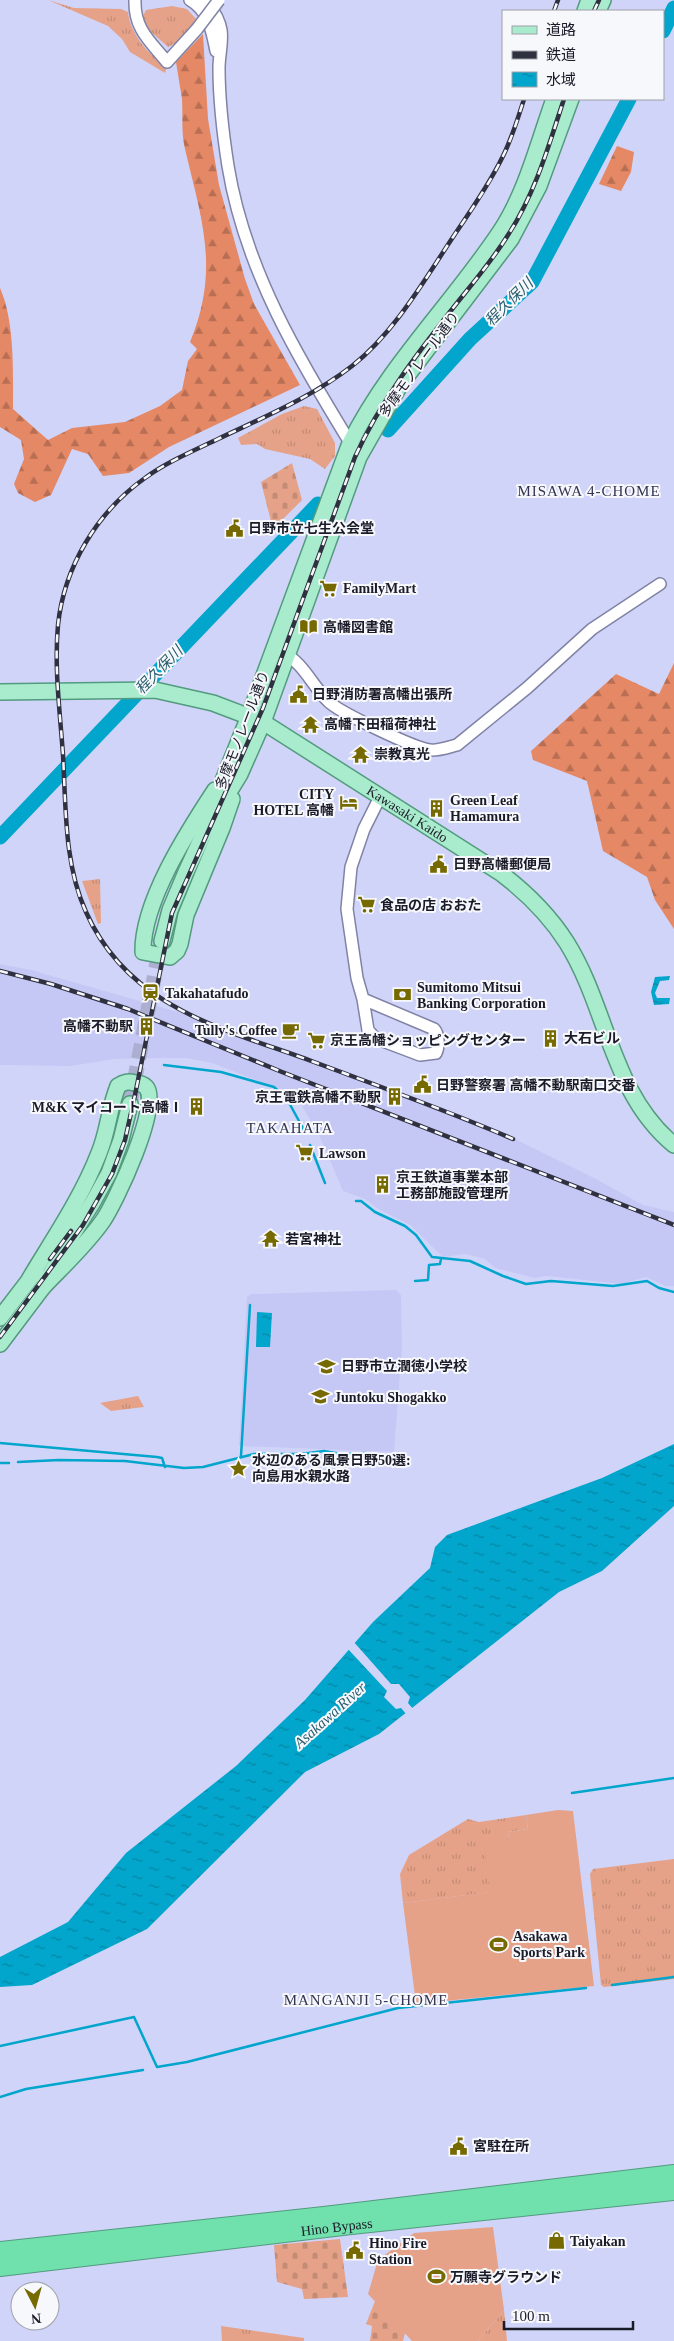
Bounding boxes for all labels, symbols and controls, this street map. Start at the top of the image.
legend [502,10,664,100]
text: 道路 [546,22,576,38]
text: 鉄道 [546,47,576,63]
text: 水域 [546,72,576,88]
water label: 程久保川 [482,274,537,329]
street label: 多摩モノレール通り [376,309,463,420]
district label: MISAWA 4-CHOME [517,483,661,499]
public building icon: 日野市立七生公会堂 [224,518,244,538]
place label: 日野市立七生公会堂 [248,521,374,536]
supermarket icon: FamilyMart [319,578,339,598]
place label: FamilyMart [343,581,416,596]
library icon: 高幡図書館 [299,617,319,637]
place label: 高幡図書館 [323,620,393,635]
water label: 程久保川 [132,641,187,697]
street label: 多摩モノレール通り [213,669,272,792]
public building icon: 日野消防署高幡出張所 [288,684,308,704]
place label: 日野消防署高幡出張所 [312,687,452,702]
temple icon: 高幡下田稲荷神社 [300,714,320,734]
place label: 高幡下田稲荷神社 [324,716,436,732]
temple icon: 崇教真光 [350,744,370,764]
place label: 崇教真光 [374,747,430,762]
street label: Kawasaki Kaido [364,783,450,845]
place label: CITY HOTEL 高幡 [253,787,334,818]
hotel icon: CITY HOTEL 高幡 [338,792,358,812]
place label: Green Leaf Hamamura [450,793,519,824]
building icon: Green Leaf Hamamura [426,798,446,818]
public building icon: 日野高幡郵便局 [429,854,449,874]
place label: 日野高幡郵便局 [453,857,551,872]
supermarket icon: 食品の店 おおた [356,895,376,915]
place label: 食品の店 おおた [380,898,482,913]
place label: Sumitomo Mitsui Banking Corporation [417,980,546,1011]
station icon: Takahatafudo [141,983,161,1003]
bank icon: Sumitomo Mitsui Banking Corporation [393,985,413,1005]
place label: Takahatafudo [165,986,249,1001]
building icon: 高幡不動駅 [137,1016,157,1036]
place label: 高幡不動駅 [63,1019,133,1034]
cafe icon: Tully's Coffee [281,1020,301,1040]
place label: Tully's Coffee [195,1023,277,1038]
building icon: 大石ビル [540,1028,560,1048]
supermarket icon: 京王高幡ショッピングセンター [306,1030,326,1050]
place label: 大石ビル [564,1031,620,1046]
place label: 京王高幡ショッピングセンター [330,1032,526,1048]
public building icon: 日野警察署 高幡不動駅南口交番 [412,1075,432,1095]
place label: 日野警察署 高幡不動駅南口交番 [436,1078,636,1093]
building icon: 京王電鉄高幡不動駅 [385,1087,405,1107]
place label: 京王電鉄高幡不動駅 [255,1089,381,1105]
building icon: M&K マイコート高幡Ⅰ [187,1097,207,1117]
place label: M&K マイコート高幡Ⅰ [32,1100,183,1115]
district label: TAKAHATA [246,1120,334,1136]
supermarket icon: Lawson [295,1143,315,1163]
place label: Lawson [319,1146,366,1161]
place label: 京王鉄道事業本部 工務部施設管理所 [396,1169,508,1201]
building icon: 京王鉄道事業本部 工務部施設管理所 [372,1175,392,1195]
temple icon: 若宮神社 [261,1229,281,1249]
place label: 若宮神社 [285,1231,341,1247]
school or university icon: 日野市立潤徳小学校 [317,1356,337,1376]
place label: 日野市立潤徳小学校 [341,1359,467,1374]
school or university icon: Juntoku Shogakko [310,1387,330,1407]
place label: Juntoku Shogakko [334,1390,446,1405]
place label: 水辺のある風景日野50選: 向島用水親水路 [252,1453,411,1484]
place icon: 水辺のある風景日野50選: 向島用水親水路 [228,1458,248,1478]
water label: Asakawa River [290,1679,369,1752]
place label: Asakawa Sports Park [513,1929,585,1960]
sports icon: Asakawa Sports Park [489,1934,509,1954]
district label: MANGANJI 5-CHOME [284,1992,448,2008]
public building icon: 宮駐在所 [449,2136,469,2156]
place label: 宮駐在所 [473,2139,529,2154]
street label: Hino Bypass [300,2216,373,2239]
shop icon: Taiyakan [546,2231,566,2251]
place label: Taiyakan [570,2234,626,2249]
place label: Hino Fire Station [369,2236,427,2267]
public building icon: Hino Fire Station [345,2241,365,2261]
sports icon: 万願寺グラウンド [426,2267,446,2287]
place label: 万願寺グラウンド [450,2269,562,2285]
north arrow [10,2281,60,2331]
scale bar [504,2298,633,2330]
text: 100 m [512,2308,550,2324]
text: N [30,2310,42,2326]

